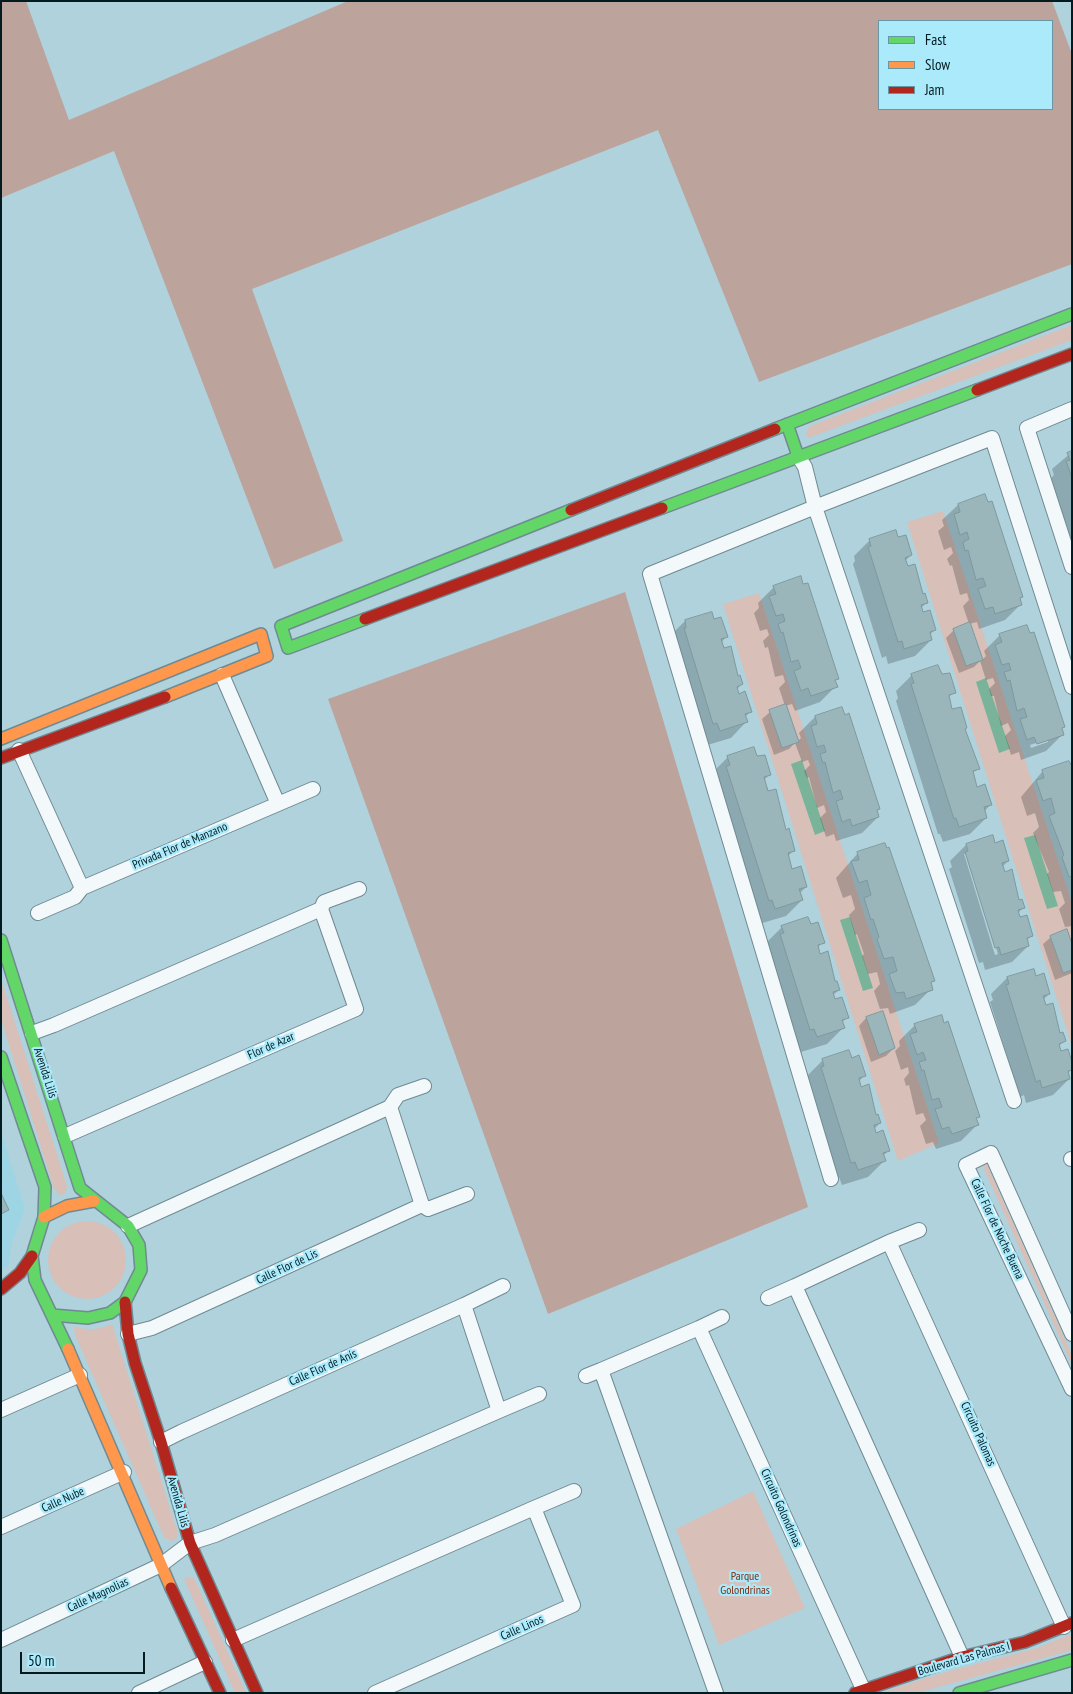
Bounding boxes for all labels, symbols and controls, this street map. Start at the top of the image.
legend [878,20,1053,110]
text: Fast [925,30,946,49]
text: Slow [925,55,950,74]
text: Jam [925,80,944,99]
street label: Privada Flor de Manzano [130,819,230,873]
street label: Flor de Azar [246,1029,296,1063]
street label: Avenida Lilis [30,1046,60,1100]
street label: Calle Flor de Noche Buena [967,1176,1027,1282]
street label: Calle Flor de Lis [254,1246,320,1288]
street label: Calle Flor de Anís [287,1347,359,1389]
street label: Circuito Palomas [957,1400,999,1468]
street label: Circuito Golondrinas [757,1467,805,1549]
street label: Avenida Lilis [164,1475,192,1529]
street label: Calle Nube [39,1484,87,1516]
park label: Parque Golondrinas [720,1570,770,1598]
street label: Calle Magnolias [65,1575,131,1615]
street label: Calle Linos [498,1612,546,1644]
street label: Boulevard Las Palmas I [916,1639,1012,1679]
scale bar [22,1642,148,1674]
text: 50 m [28,1651,54,1670]

